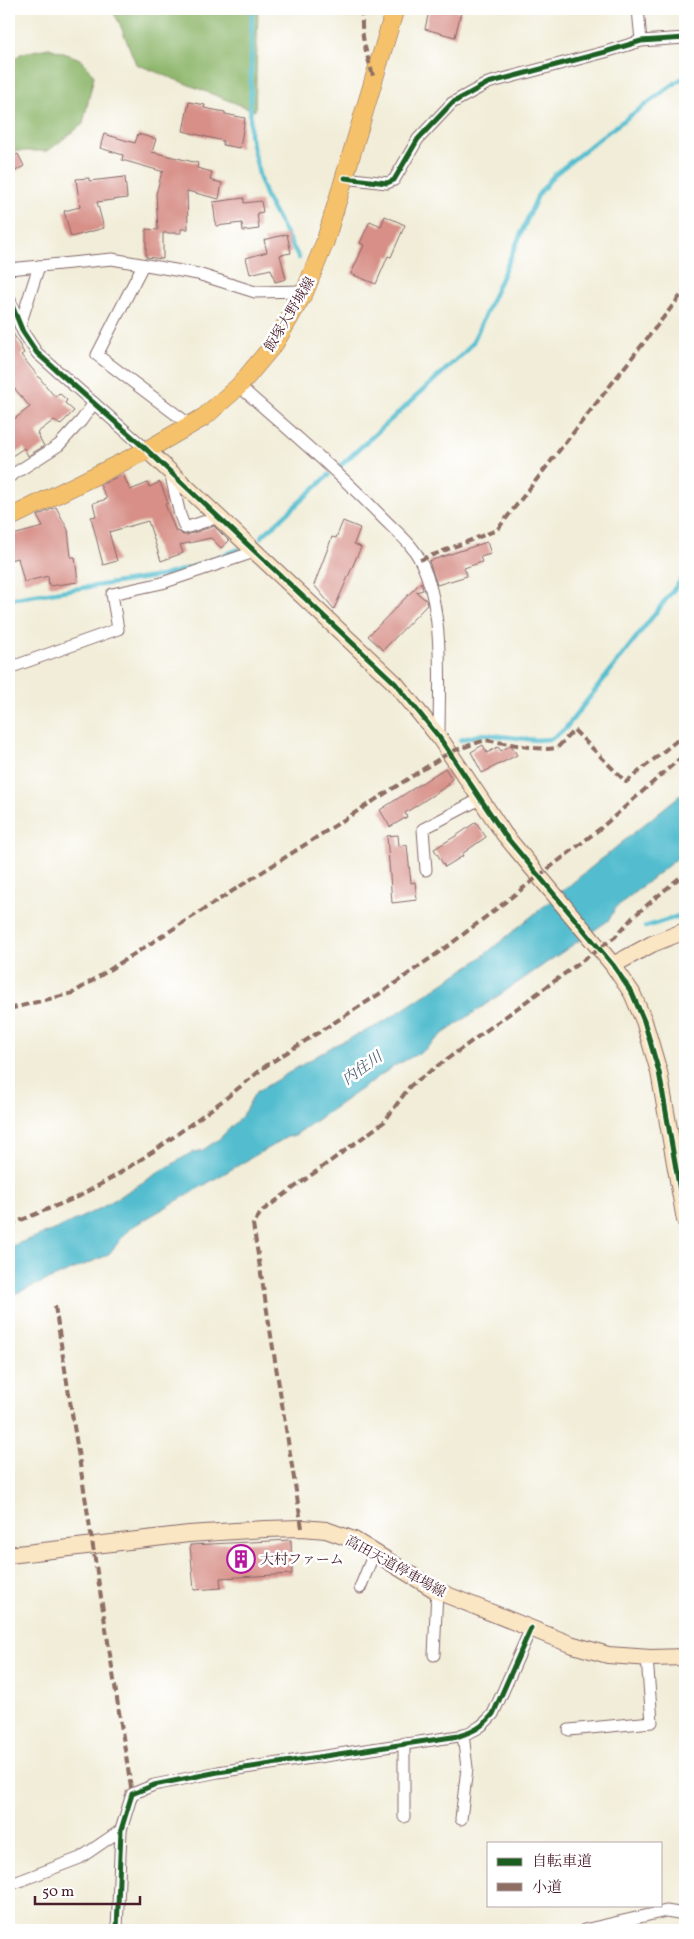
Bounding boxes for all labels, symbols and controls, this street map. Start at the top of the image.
street label: 飯塚大野城線 [261,274,320,356]
water label: 内住川 [339,1046,389,1091]
street label: 高田天道停車場線 [342,1532,449,1603]
building icon: 大村ファーム [226,1544,256,1574]
place label: 大村ファーム [260,1551,344,1570]
legend [487,1842,662,1906]
text: 自転車道 [532,1852,592,1873]
scale bar [35,1874,140,1906]
text: 小道 [532,1878,562,1899]
text: 50 m [42,1882,74,1903]

